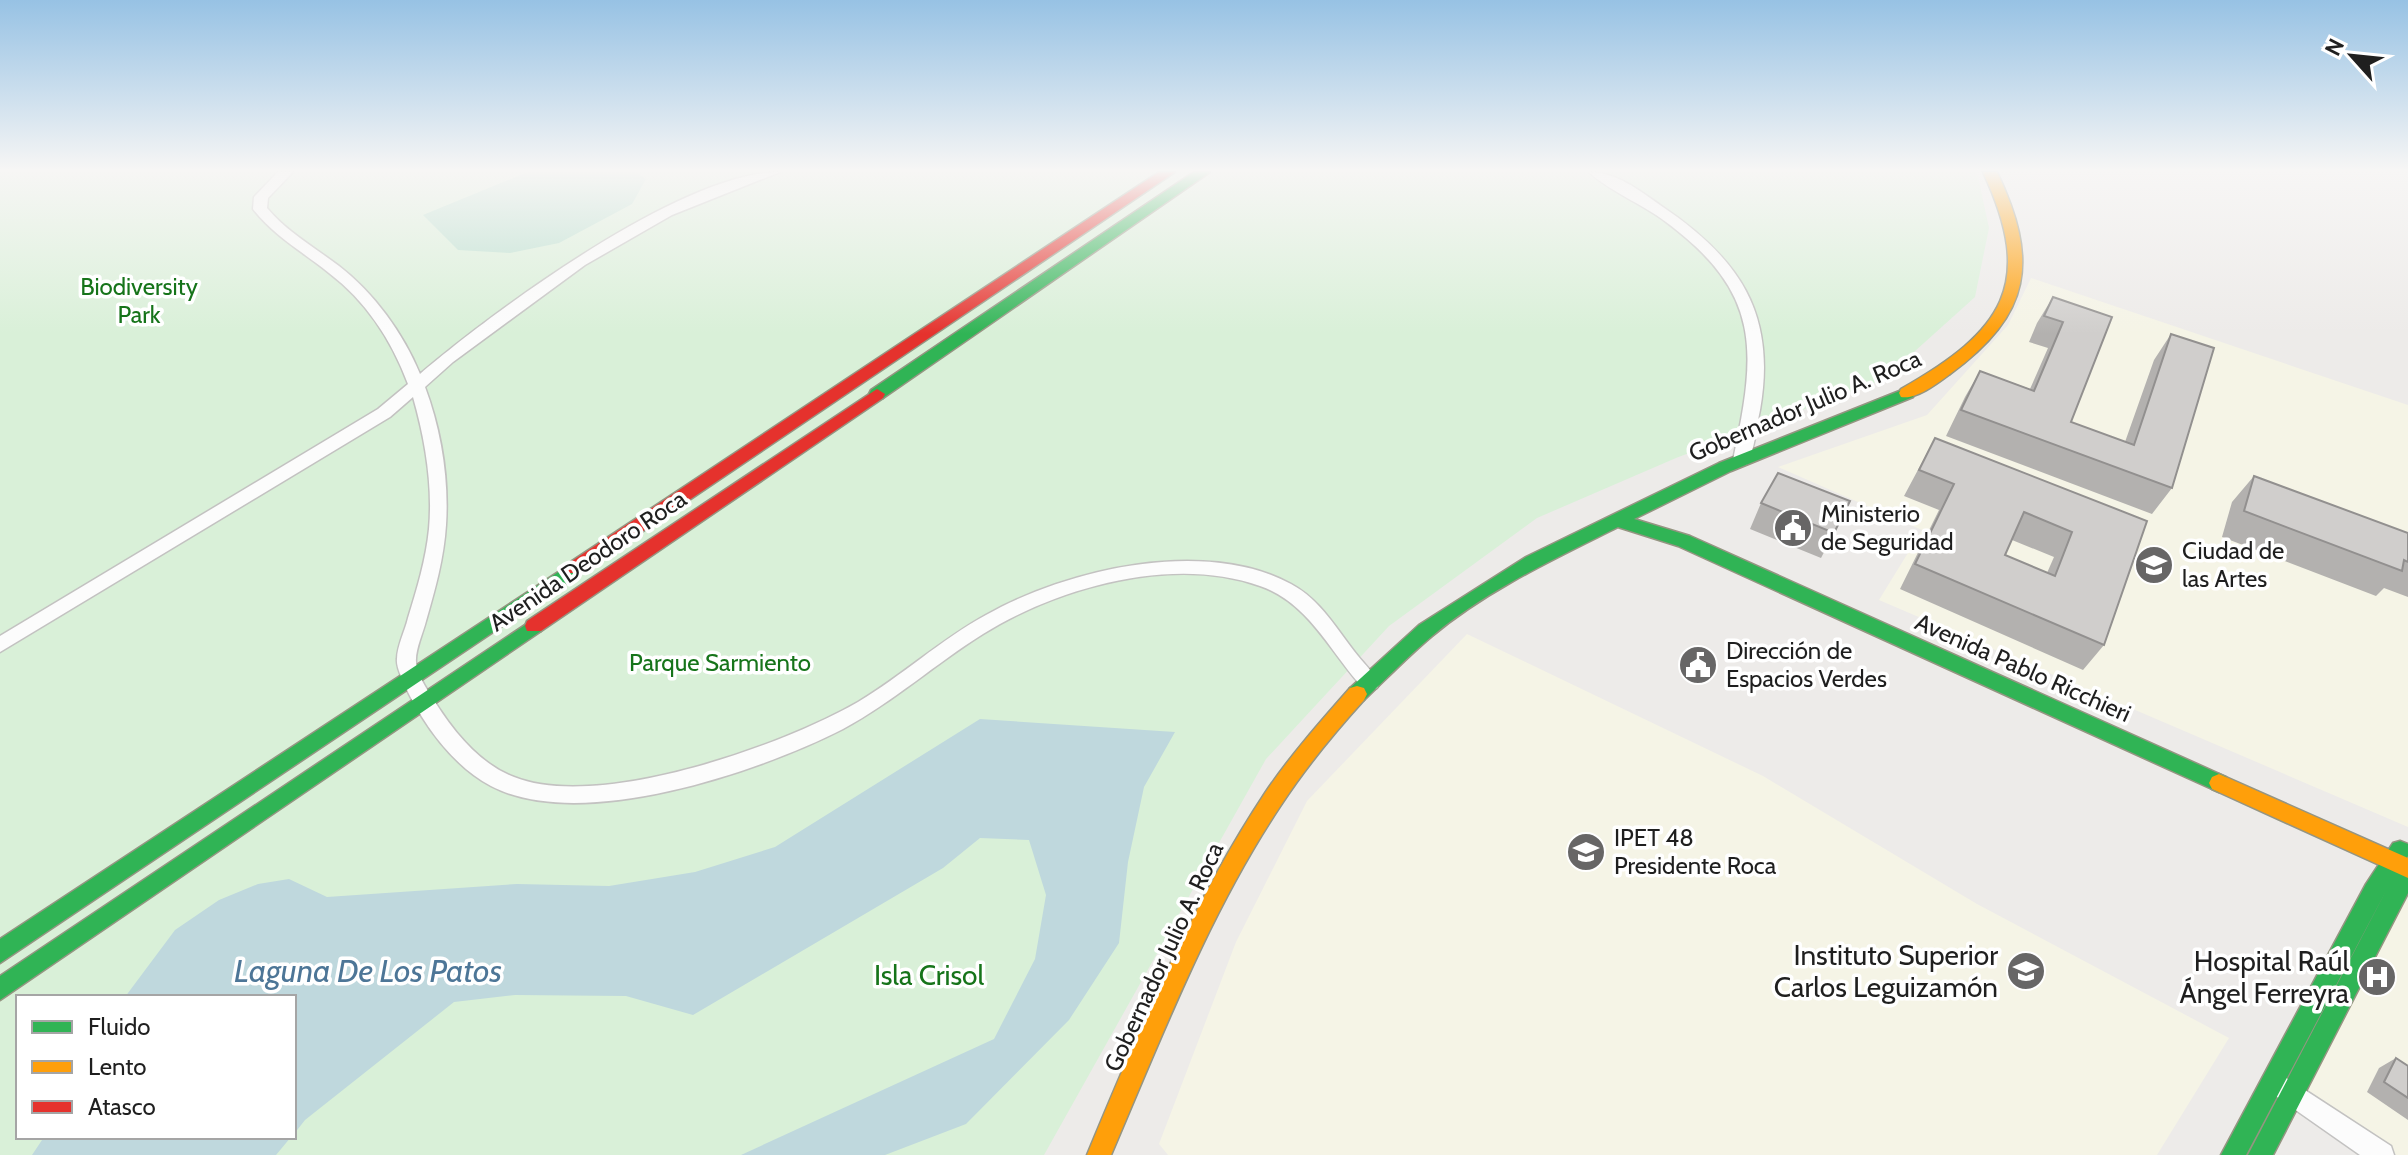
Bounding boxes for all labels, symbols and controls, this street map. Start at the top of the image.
north arrow [2312,16,2392,96]
text: N [2319,34,2350,60]
park label: Biodiversity Park [80,272,198,329]
street label: Gobernador Julio A. Roca [1684,343,1926,468]
street label: Avenida Deodoro Roca [484,484,692,637]
place label: Ministerio de Seguridad [1821,499,1954,556]
public building icon: Ministerio de Seguridad [1772,507,1814,549]
place label: Ciudad de las Artes [2182,536,2284,593]
school or university icon: Ciudad de las Artes [2133,544,2175,586]
street label: Avenida Pablo Ricchieri [1911,607,2136,728]
place label: Dirección de Espacios Verdes [1726,636,1887,693]
public building icon: Dirección de Espacios Verdes [1677,644,1719,686]
park label: Parque Sarmiento [629,648,811,677]
place label: IPET 48 Presidente Roca [1614,823,1777,880]
school or university icon: IPET 48 Presidente Roca [1565,831,1607,873]
street label: Gobernador Julio A. Roca [1098,837,1230,1076]
place label: Instituto Superior Carlos Leguizamón [1774,938,1998,1004]
place label: Hospital Raúl Ángel Ferreyra [2179,944,2350,1010]
school or university icon: Instituto Superior Carlos Leguizamón [2005,950,2047,992]
water label: Laguna De Los Patos [234,951,502,990]
hospital icon: Hospital Raúl Ángel Ferreyra [2356,956,2398,998]
park label: Isla Crisol [874,958,985,992]
legend [16,995,296,1139]
text: Fluido [88,1012,150,1041]
text: Lento [88,1052,147,1081]
text: Atasco [88,1092,156,1121]

